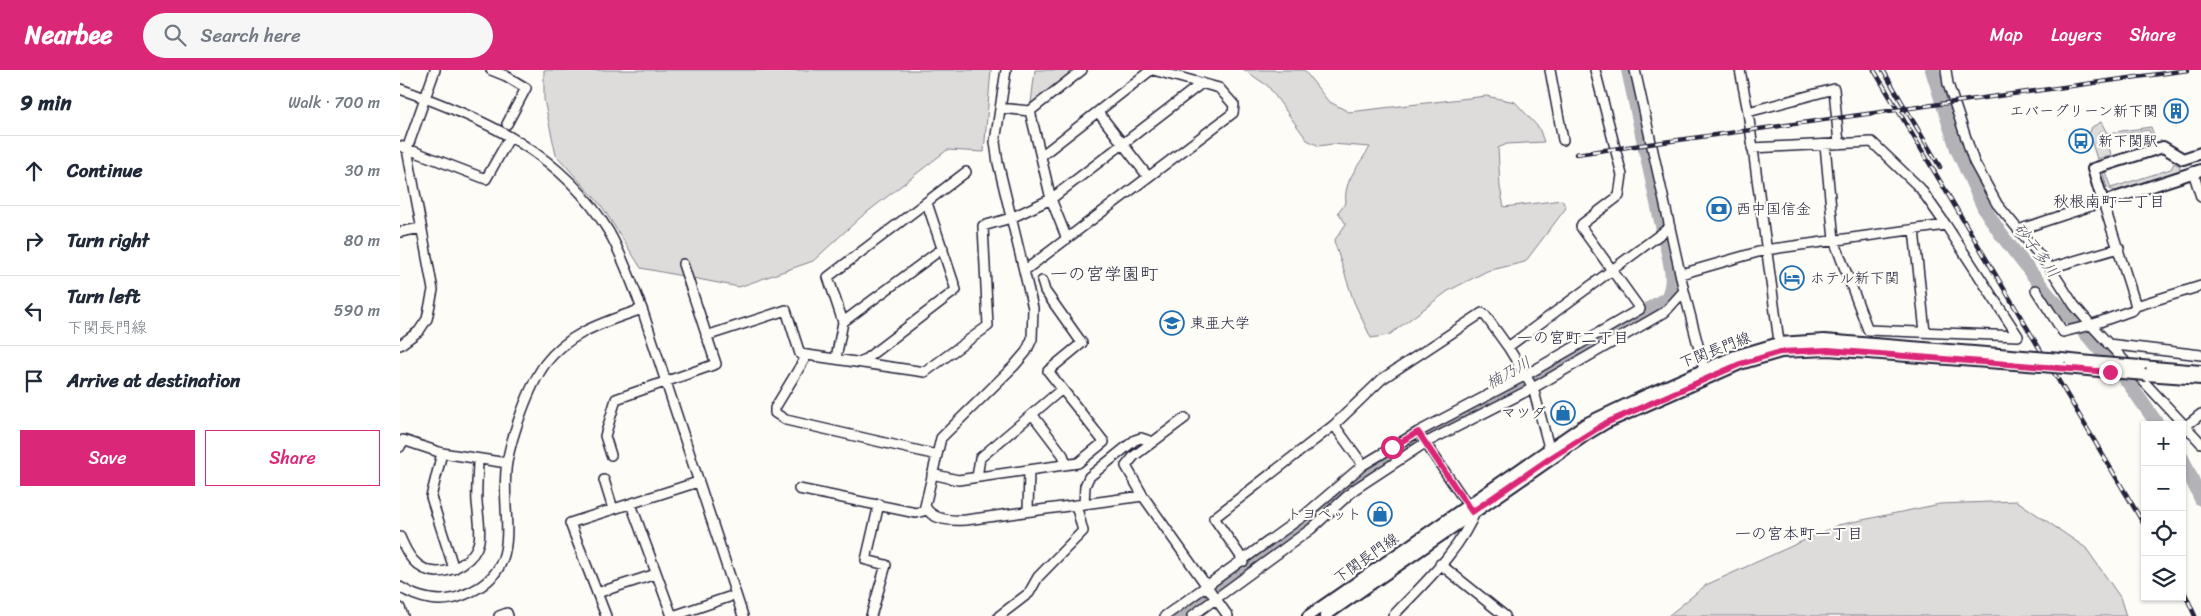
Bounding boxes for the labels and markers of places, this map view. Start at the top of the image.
place label: エバーグリーン新下関 [2009,98,2158,124]
building icon: エバーグリーン新下関 [2163,98,2189,124]
bus stop icon: 新下関駅 [2068,128,2094,154]
place label: 新下関駅 [2098,128,2158,154]
bank icon: 西中国信金 [1706,196,1732,222]
place label: 西中国信金 [1736,196,1811,222]
hotel icon: ホテル新下関 [1779,265,1805,291]
place label: ホテル新下関 [1810,265,1899,291]
school or university icon: 東亜大学 [1159,310,1185,336]
place label: 東亜大学 [1190,310,1250,336]
place label: マツダ [1501,400,1546,426]
shop icon: マツダ [1550,400,1576,426]
place label: トヨペット [1287,501,1362,527]
shop icon: トヨペット [1367,501,1393,527]

